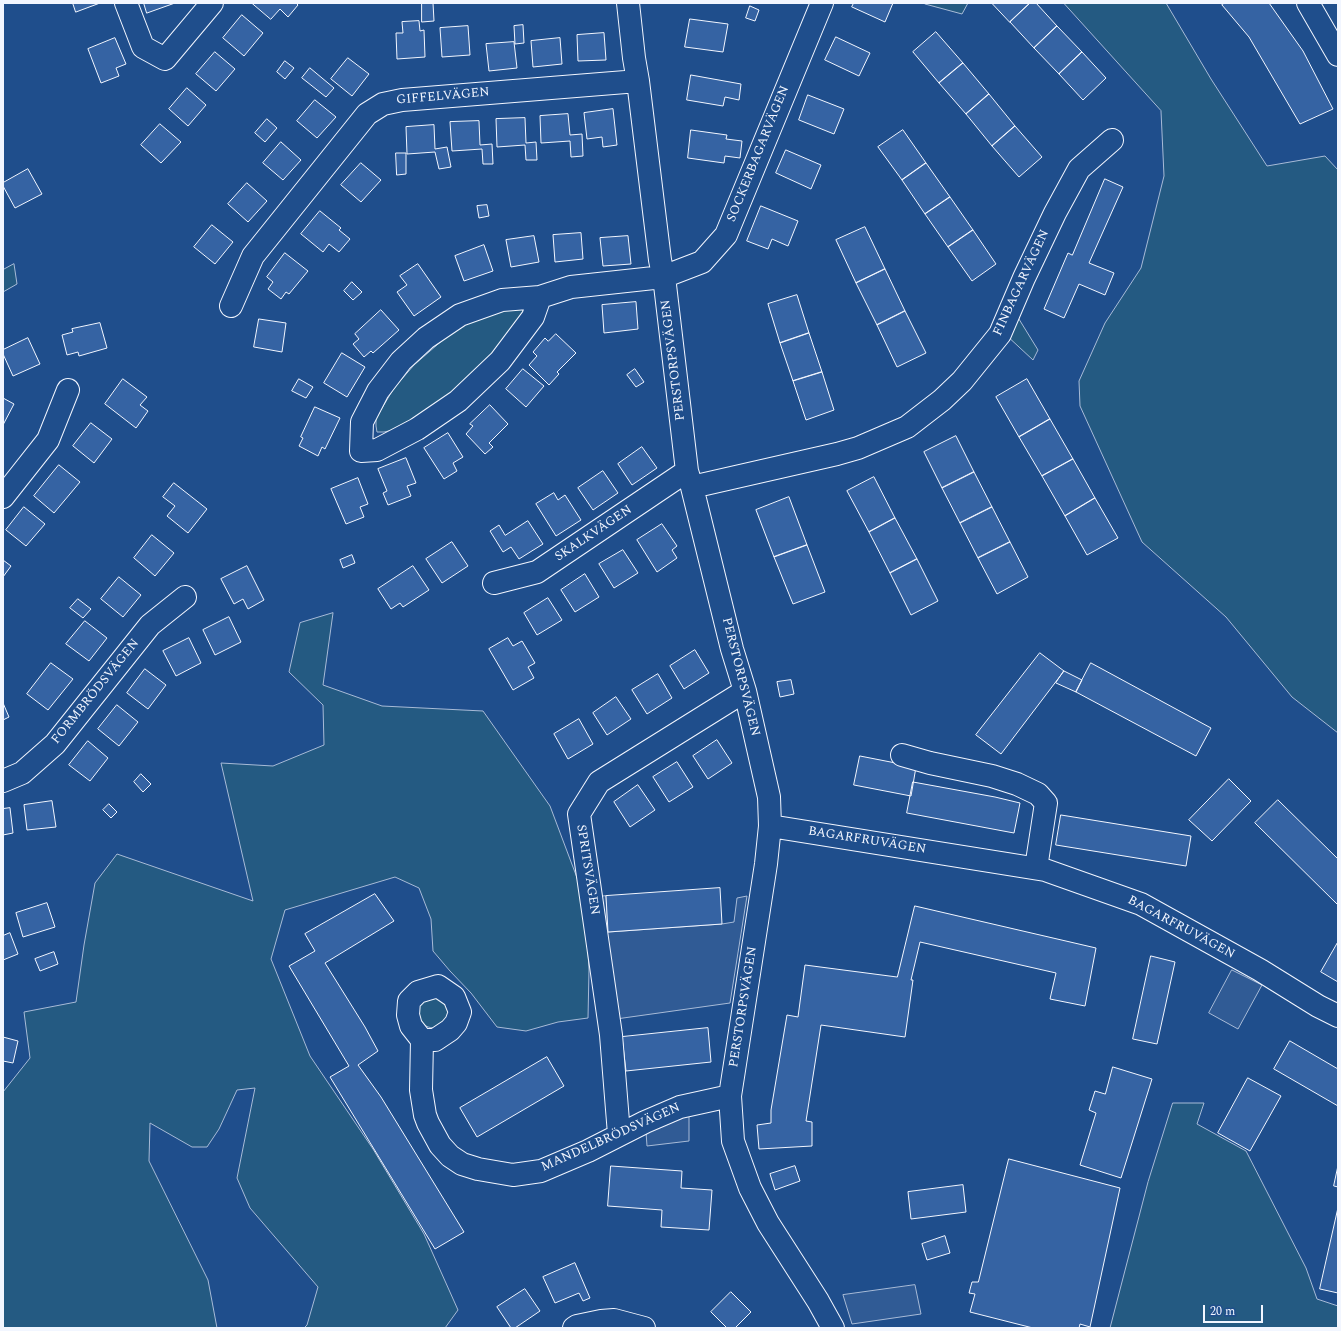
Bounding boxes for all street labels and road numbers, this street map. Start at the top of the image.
street label: SOCKERBAGARVÄGEN [725,84,793,224]
street label: GIFFELVÄGEN [396,85,490,109]
street label: FINBAGARVÄGEN [991,227,1053,339]
street label: PERSTORPSVÄGEN [659,298,689,422]
street label: SKALKVÄGEN [553,503,635,565]
street label: PERSTORPSVÄGEN [718,616,762,738]
street label: FORMBRÖDSVÄGEN [49,636,143,748]
street label: SPRITSVÄGEN [572,824,602,916]
street label: BAGARFRUVÄGEN [807,824,927,858]
street label: BAGARFRUVÄGEN [1125,893,1237,963]
street label: PERSTORPSVÄGEN [727,945,761,1069]
street label: MANDELBRÖDSVÄGEN [539,1100,683,1176]

